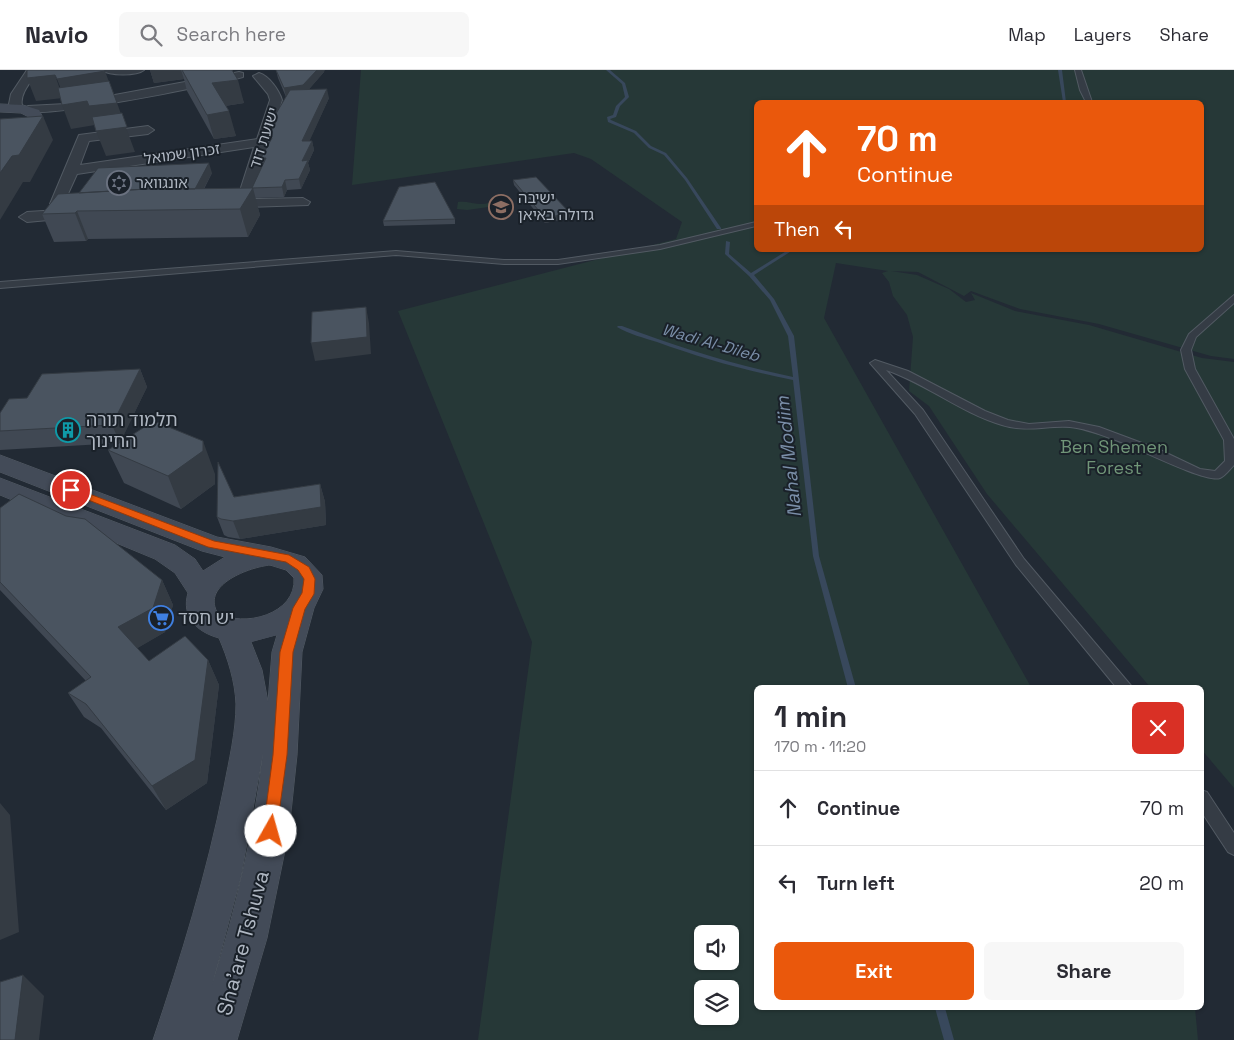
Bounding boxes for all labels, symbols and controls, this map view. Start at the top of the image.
search box [119,12,469,57]
text: Navio [25,19,89,50]
icon: search [137,21,165,49]
text: Search here [177,22,286,47]
text: Map [1008,23,1046,46]
text: Layers [1074,23,1131,46]
text: Share [1159,23,1209,46]
street label: ישועת דוד [245,105,282,171]
text: 70 m [857,117,938,161]
icon: ahead [774,120,839,185]
street label: זכרון שמואל [143,139,221,168]
text: Continue [857,160,953,188]
synagogue icon: אונגוואר [106,170,132,196]
place label: אונגוואר [136,173,188,192]
place label: ישיבה גדולה באיאן [518,188,594,224]
school or university icon: ישיבה גדולה באיאן [488,194,514,220]
icon: left [830,215,858,243]
text: Then [774,217,820,242]
water label: Wadi Al-Dileb [660,319,763,367]
water label: Nahal Modiim [770,394,807,519]
place label: תלמוד תורה החינוך [86,408,178,452]
building icon: תלמוד תורה החינוך [55,417,81,443]
park label: Ben Shemen Forest [1060,435,1168,479]
pin [50,469,92,511]
icon: arrive [57,476,85,504]
supermarket icon: יש חסד [148,605,174,631]
place label: יש חסד [178,606,234,629]
text: 1 min [774,697,847,736]
button: close [1132,702,1184,754]
text: 170 m · 11:20 [774,736,866,757]
icon: ahead [774,794,802,822]
text: Continue [817,796,900,821]
text: 70 m [1140,796,1184,821]
position arrow [244,804,296,856]
street label: Sha'are Tshuva [210,867,275,1018]
icon: left [774,869,802,897]
text: Turn left [817,871,895,896]
text: 20 m [1139,871,1184,896]
map controls [694,925,739,1025]
button: sound [694,925,739,970]
button: Exit [774,942,974,1000]
button: Share [984,942,1184,1000]
button: layers [694,980,739,1025]

